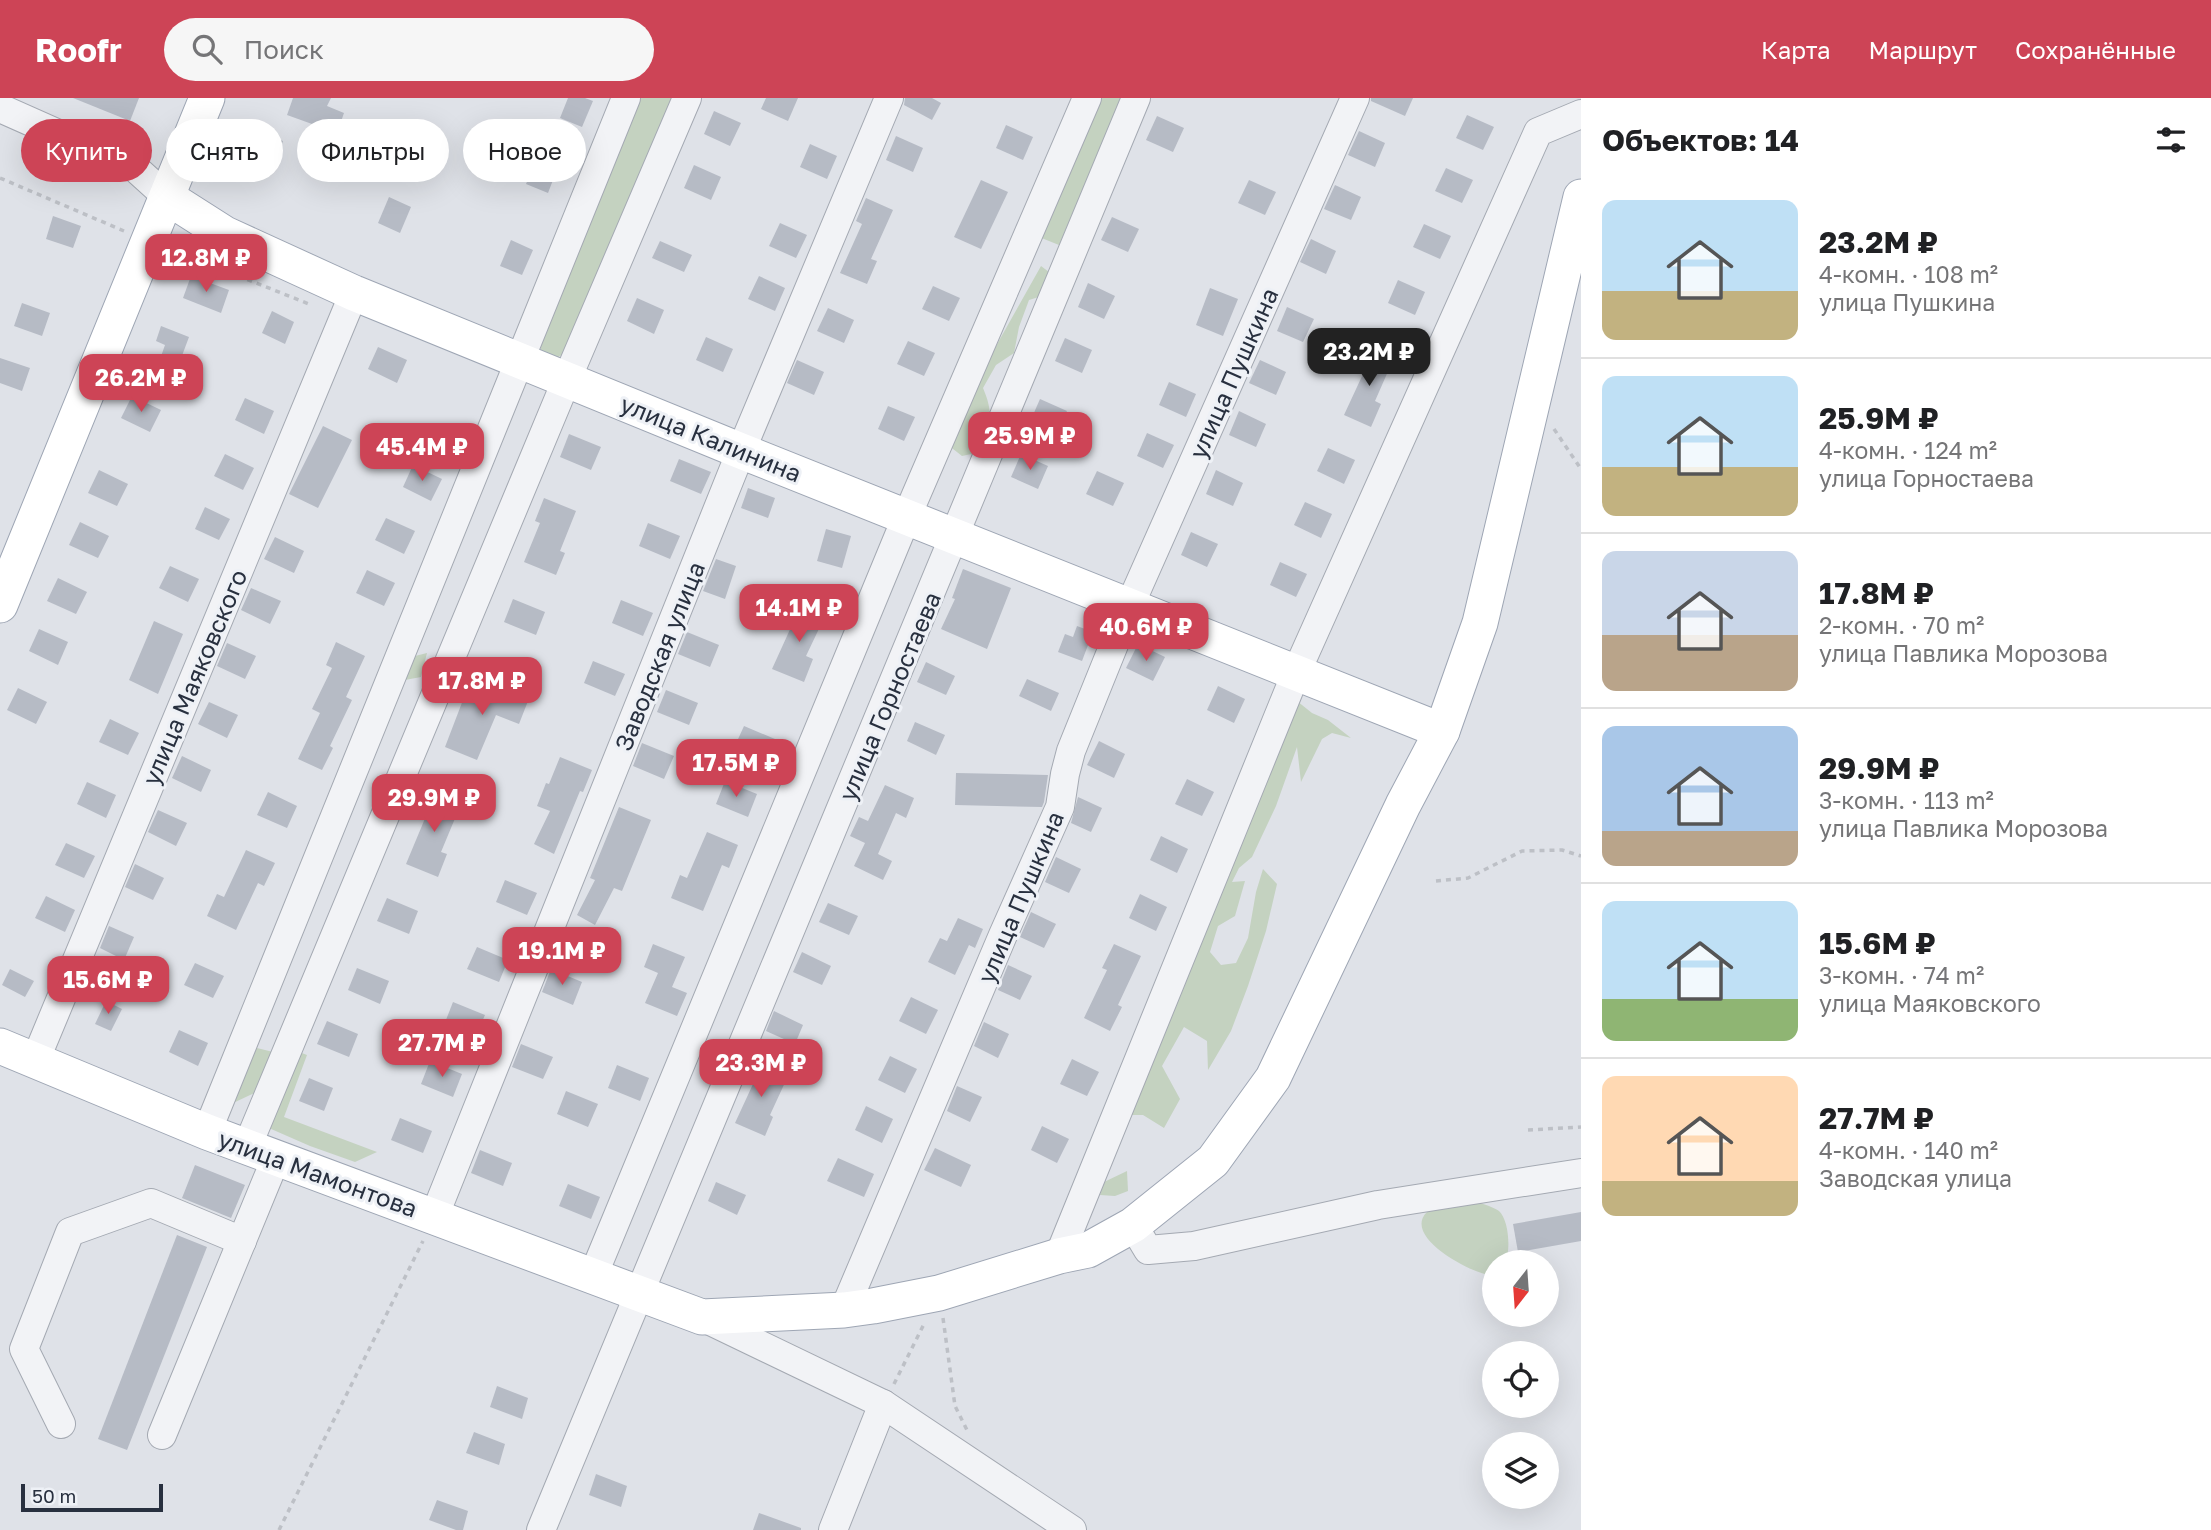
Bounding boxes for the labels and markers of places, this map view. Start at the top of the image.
pin: 12.8M ₽ [141,234,271,294]
pin: 23.2M ₽ [1304,328,1434,388]
pin: 26.2M ₽ [76,354,206,414]
pin: 25.9M ₽ [965,412,1095,472]
pin: 45.4M ₽ [357,424,487,483]
pin: 14.1M ₽ [734,584,864,644]
pin: 40.6M ₽ [1081,603,1211,663]
pin: 17.8M ₽ [417,658,547,717]
pin: 17.5M ₽ [671,740,801,799]
pin: 29.9M ₽ [369,774,499,834]
pin: 19.1M ₽ [497,928,627,987]
pin: 15.6M ₽ [43,956,173,1016]
pin: 27.7M ₽ [377,1020,507,1079]
pin: 23.3M ₽ [696,1040,826,1099]

